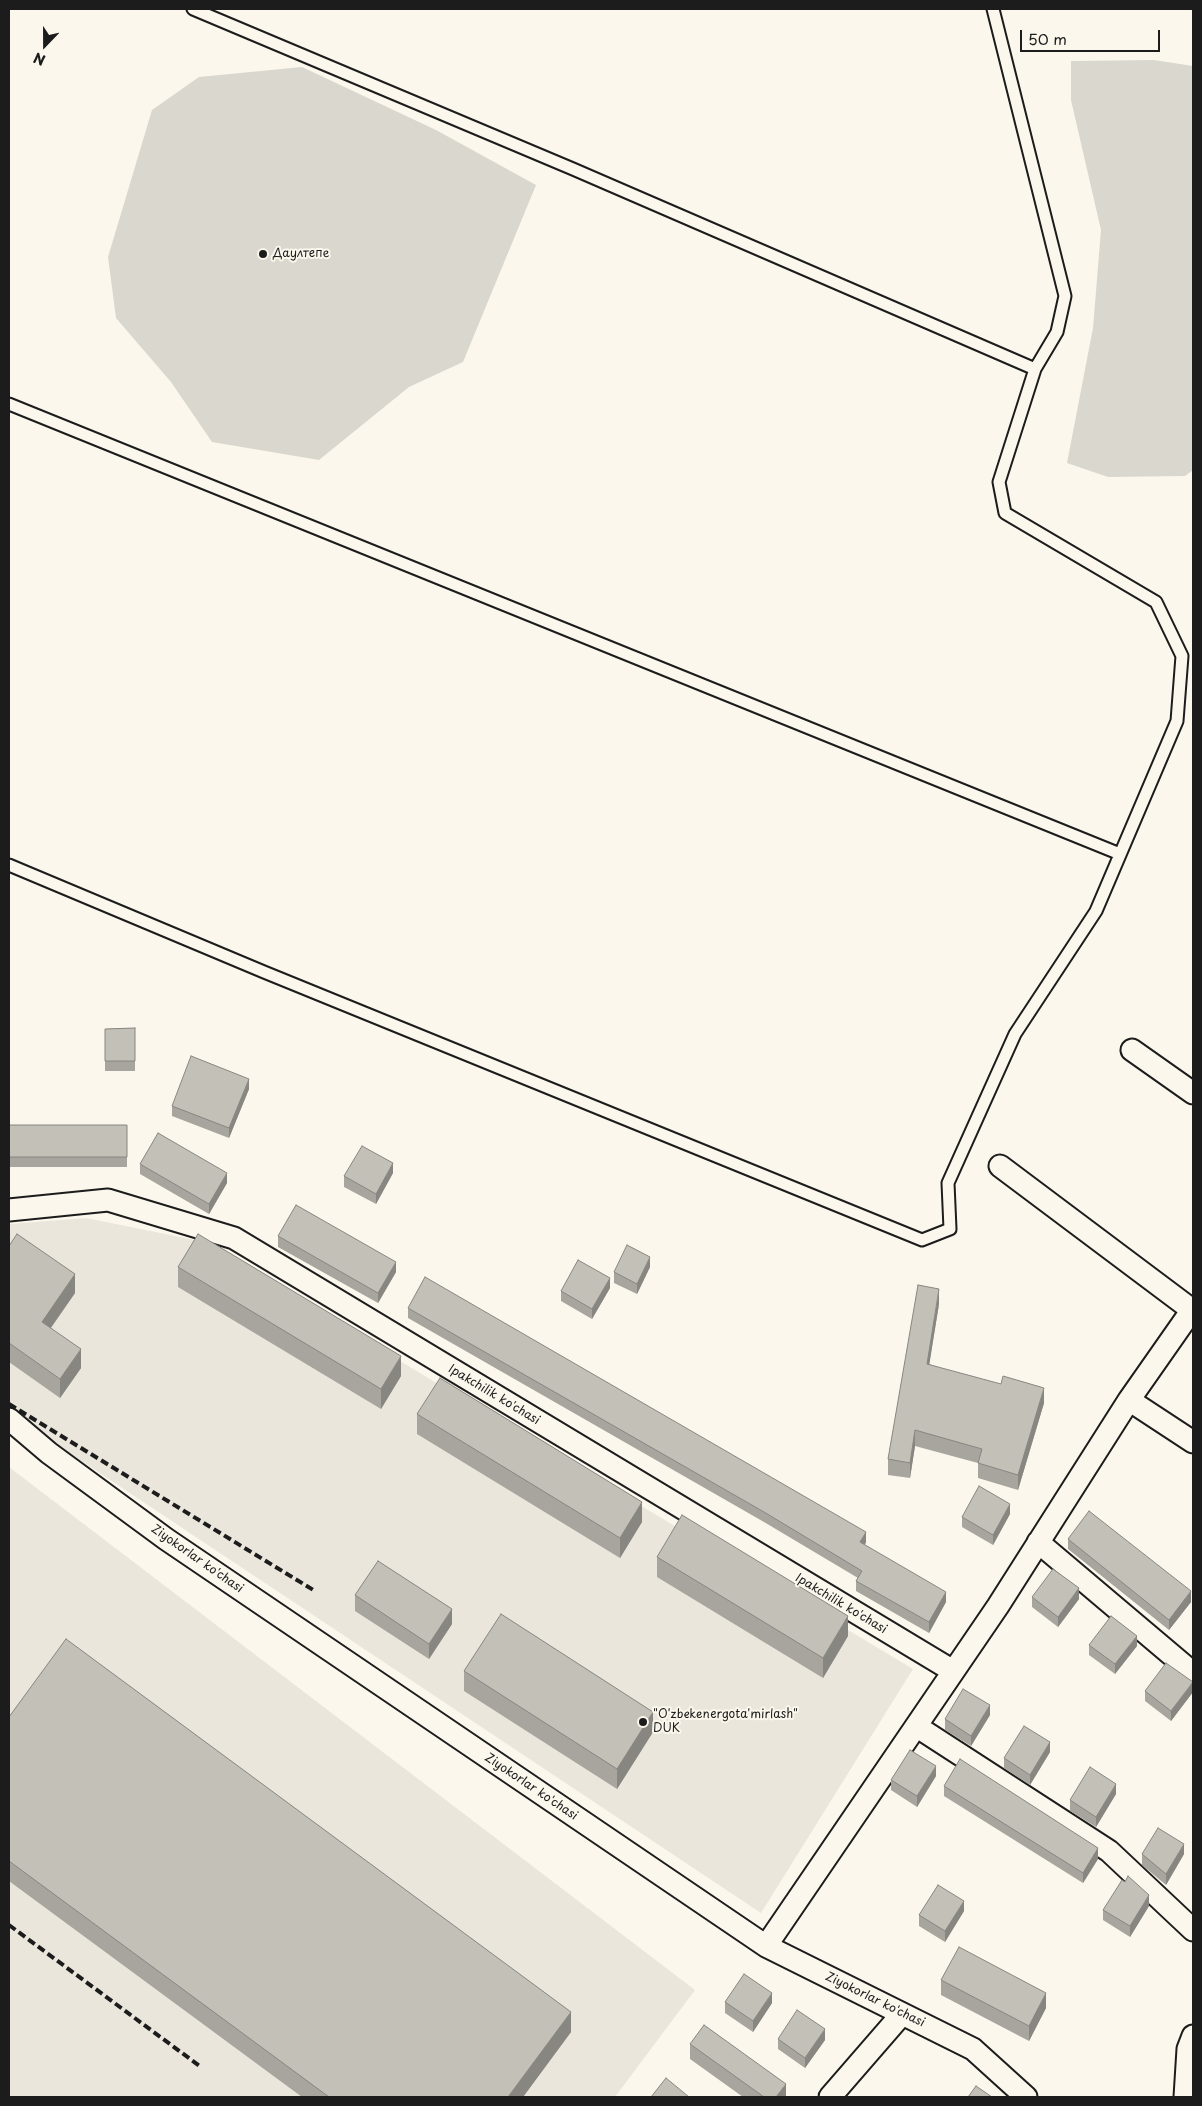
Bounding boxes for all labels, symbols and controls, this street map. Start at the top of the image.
north arrow [20,20,70,70]
scale bar [1022,20,1162,52]
text: 50 m [1028,27,1067,50]
text: N [30,48,48,71]
place label: Даултепе [273,247,329,261]
marker: Даултепе [257,248,269,260]
street label: Ipakchilik ko'chasi [446,1362,542,1428]
street label: Ziyokorlar ko'chasi [148,1522,246,1596]
street label: Ipakchilik ko'chasi [793,1571,889,1637]
place label: "O'zbekenergota'mirlash" DUK [653,1708,798,1736]
marker: "O'zbekenergota'mirlash" DUK [637,1716,649,1728]
street label: Ziyokorlar ko'chasi [482,1751,580,1823]
street label: Ziyokorlar ko'chasi [823,1970,927,2030]

